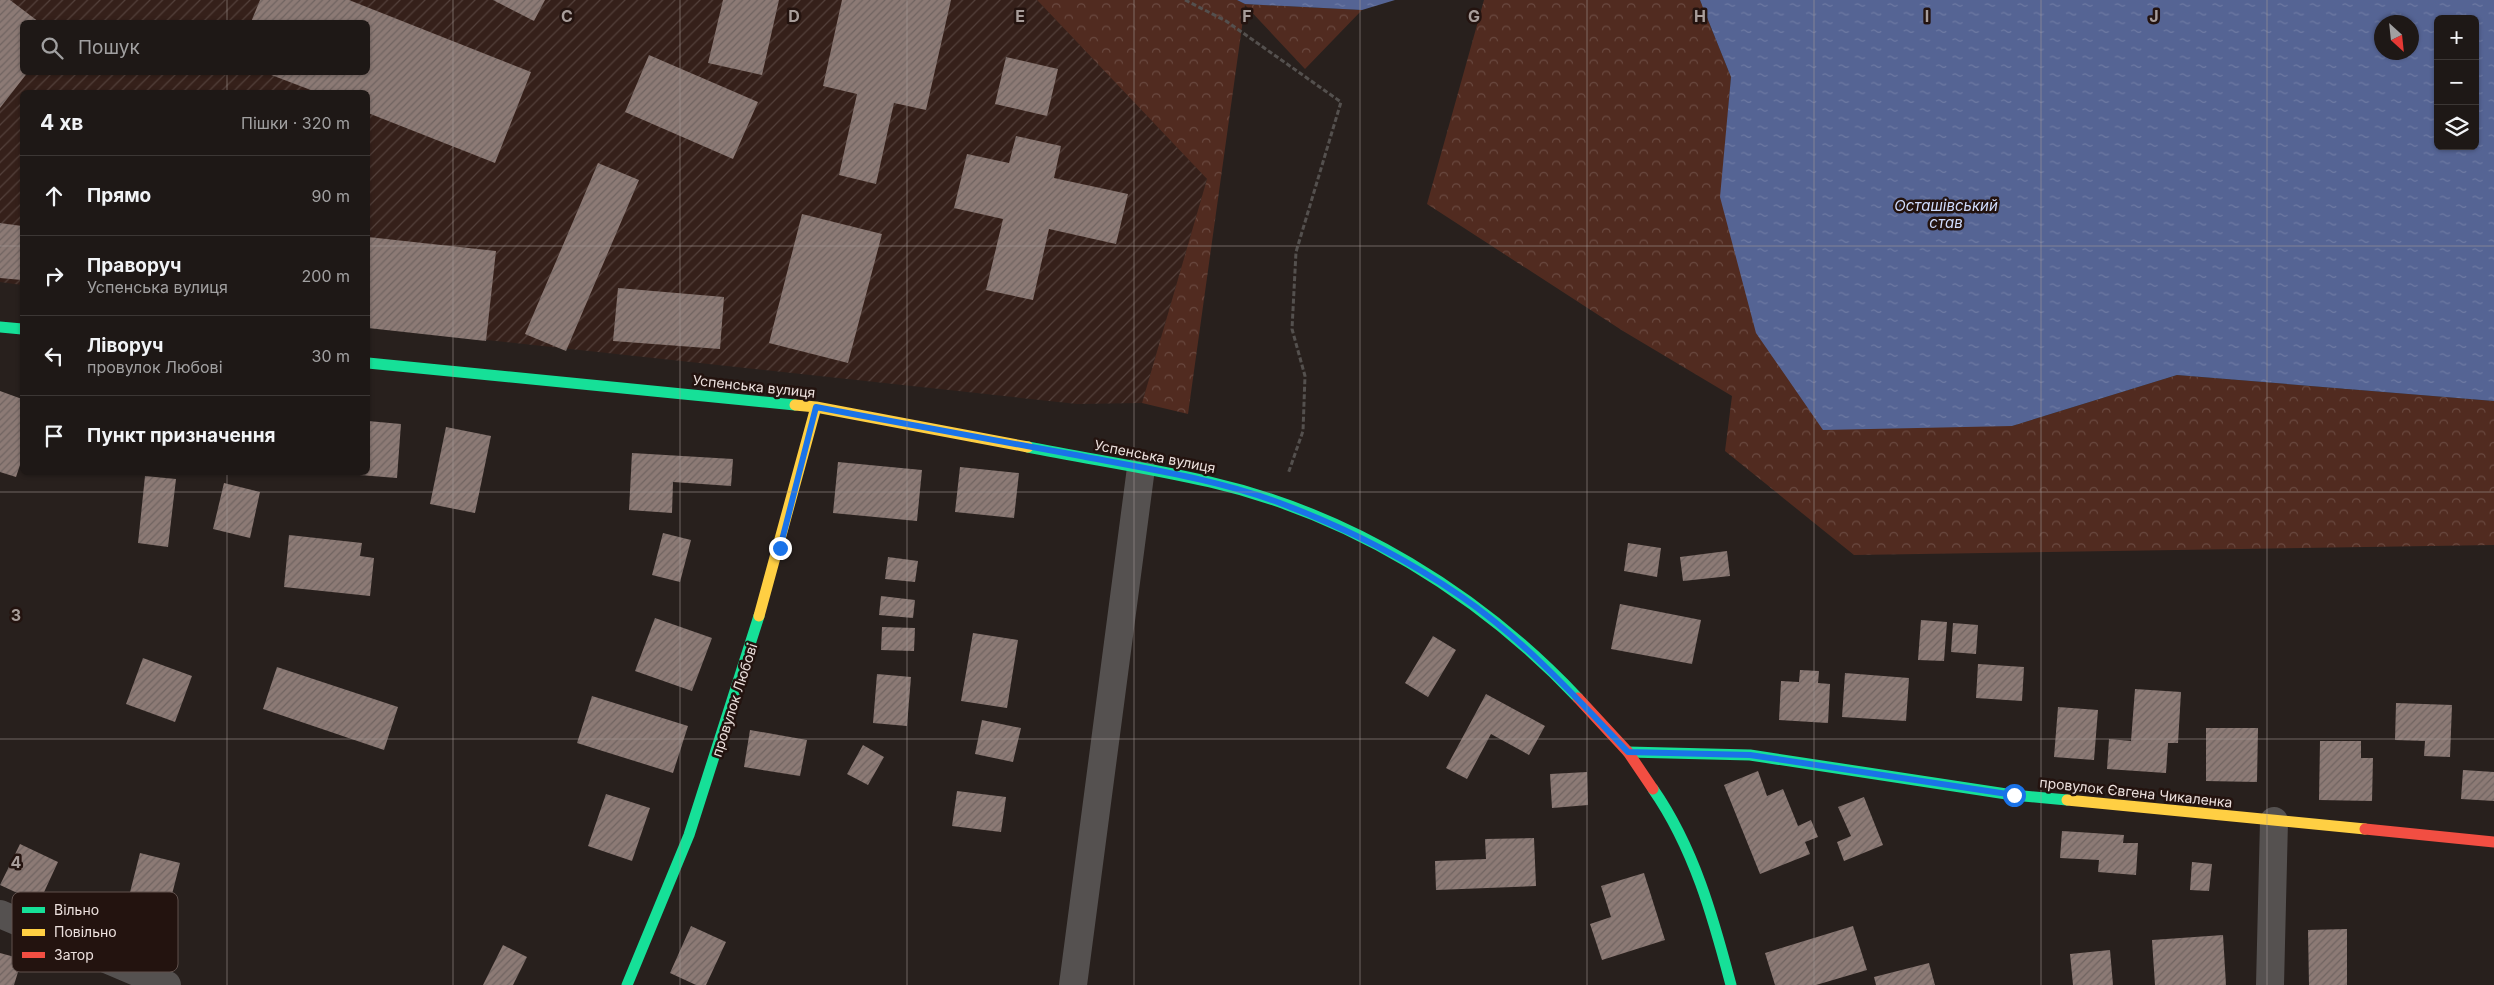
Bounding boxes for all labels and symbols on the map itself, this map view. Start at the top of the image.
text: C [561,6,573,26]
text: D [788,6,800,26]
text: E [1015,6,1025,26]
text: F [1242,6,1252,26]
text: G [1468,6,1480,26]
text: H [1694,6,1706,26]
text: I [1925,6,1929,26]
text: J [2149,6,2159,26]
north arrow [2374,15,2419,60]
water label: Осташівський став [1894,196,1998,232]
street label: Успенська вулиця [692,371,816,401]
street label: Успенська вулиця [1093,436,1217,476]
route end [769,537,792,560]
text: 3 [11,605,21,625]
street label: провулок Любові [708,641,760,759]
street label: провулок Євгена Чикаленка [2039,773,2233,811]
route start [2003,784,2026,807]
text: 4 [11,852,22,872]
legend [12,892,178,972]
text: Вільно [54,901,99,918]
text: Повільно [54,923,117,940]
text: Затор [54,946,94,963]

